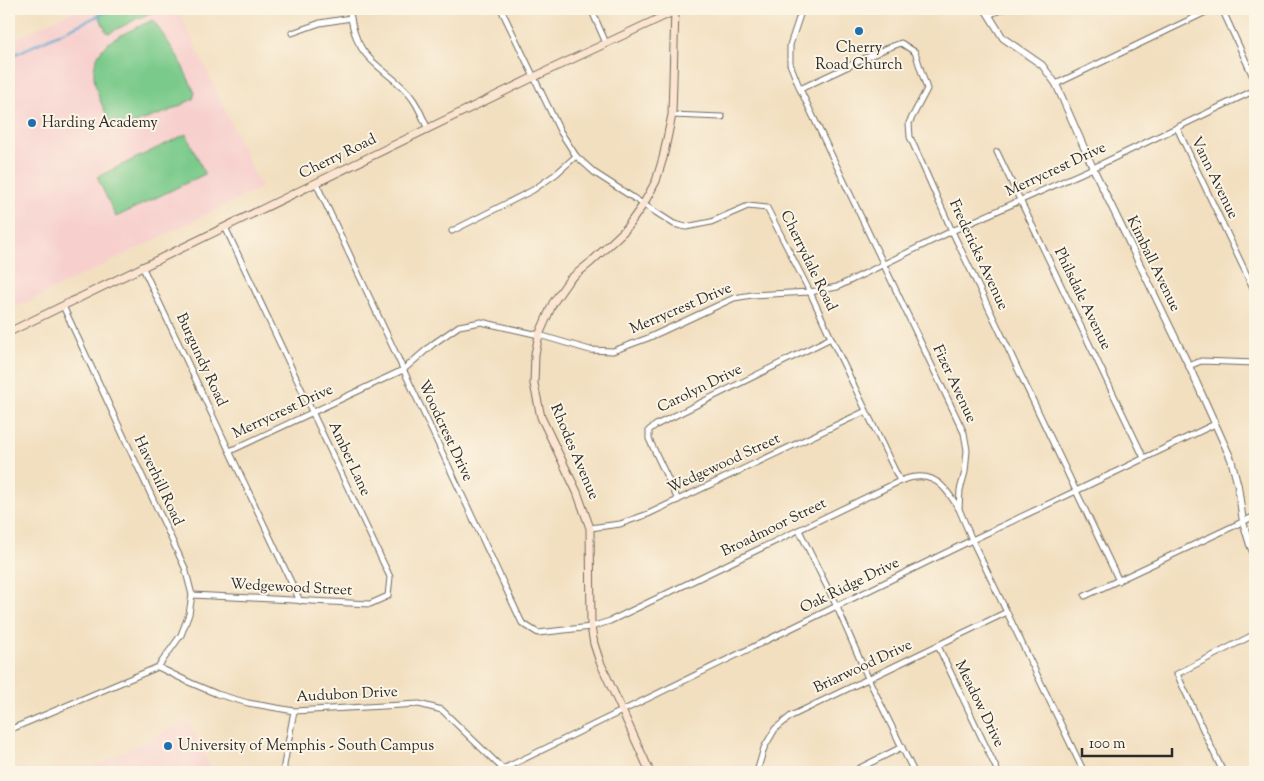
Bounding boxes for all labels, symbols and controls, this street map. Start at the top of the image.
marker: Cherry Road Church [853,25,865,37]
place label: Cherry Road Church [815,38,903,76]
place label: Harding Academy [42,113,158,134]
marker: Harding Academy [26,117,38,129]
street label: Cherry Road [296,129,381,185]
street label: Vann Avenue [1185,133,1243,223]
street label: Merrycrest Drive [1002,138,1110,202]
street label: Fredericks Avenue [943,196,1013,314]
street label: Cherrydale Road [775,207,842,315]
street label: Kimball Avenue [1121,213,1185,315]
street label: Philsdale Avenue [1048,244,1116,354]
street label: Merrycrest Drive [627,278,735,340]
street label: Burgundy Road [170,310,232,411]
street label: Fizer Avenue [927,342,981,426]
street label: Carolyn Drive [654,359,746,419]
street label: Woodcrest Drive [412,377,478,485]
street label: Merrycrest Drive [229,380,337,444]
street label: Rhodes Avenue [544,401,604,503]
street label: Amber Lane [323,418,375,500]
street label: Wedgewood Street [664,429,784,499]
street label: Haverhill Road [128,433,188,530]
street label: Broadmoor Street [718,493,830,563]
street label: Oak Ridge Drive [797,553,903,619]
street label: Wedgewood Street [229,574,353,602]
street label: Briarwood Drive [810,635,916,699]
street label: Meadow Drive [949,657,1009,751]
street label: Audubon Drive [296,682,398,708]
scale bar [1082,726,1172,758]
text: 100 m [1089,734,1126,755]
place label: University of Memphis - South Campus [178,736,434,757]
marker: University of Memphis - South Campus [162,740,174,752]

